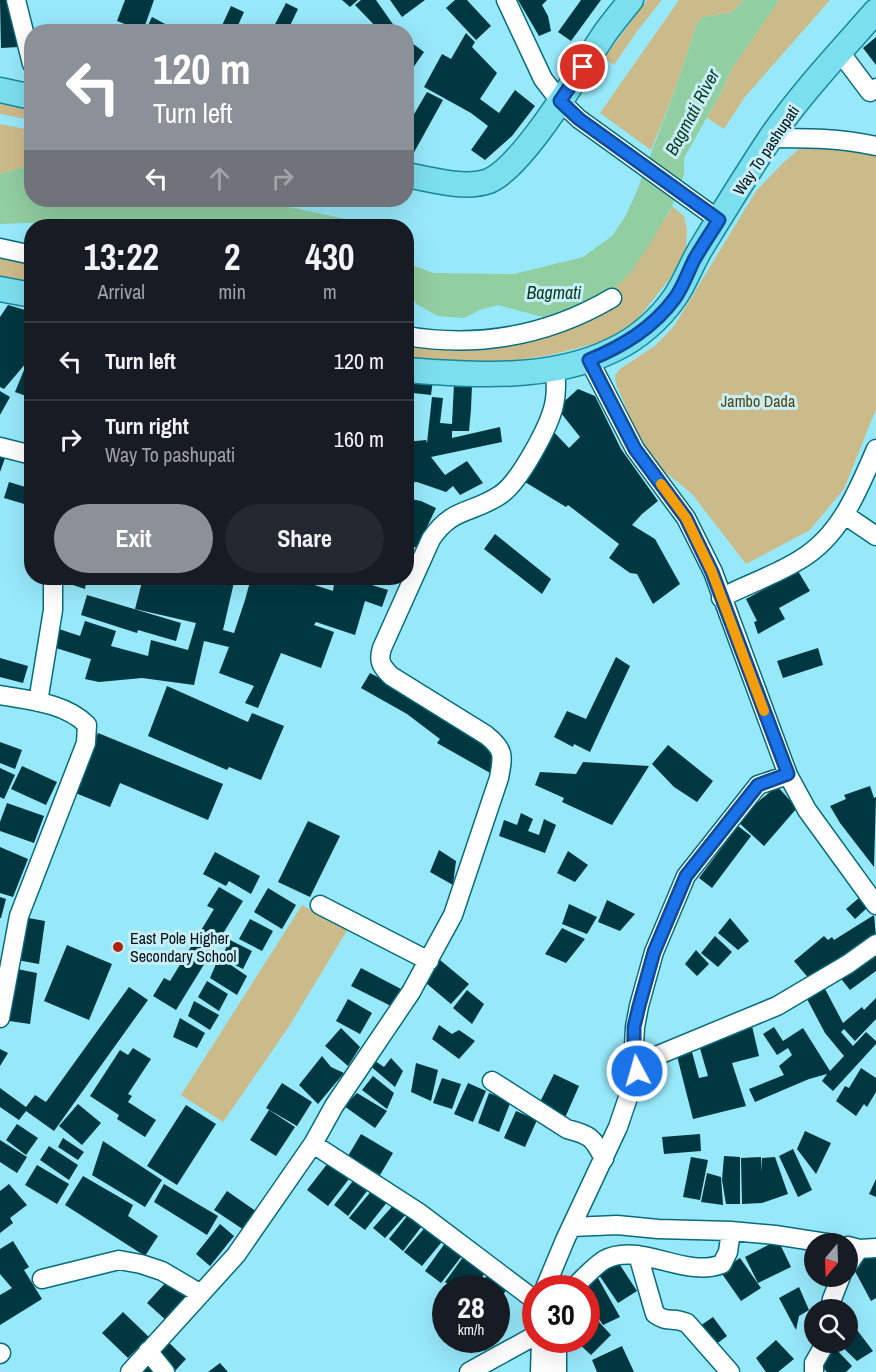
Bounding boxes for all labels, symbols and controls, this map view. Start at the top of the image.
text: 120 m [153,41,251,97]
pin [557,41,608,92]
icon: left [54,48,132,126]
icon: arrive [566,50,599,83]
water label: Bagmati River [659,64,726,160]
text: Turn left [153,95,232,131]
street label: Way To pashupati [728,101,804,199]
icon: left [140,162,173,195]
icon: ahead [203,162,236,195]
icon: right [266,162,299,195]
text: 13:22 [83,233,159,281]
text: 2 [224,233,240,281]
text: 430 [305,233,355,281]
text: Arrival [98,278,145,305]
text: min [218,278,246,305]
text: m [323,278,337,305]
water label: Bagmati [527,280,581,305]
icon: left [54,345,87,378]
text: Turn left [105,346,176,376]
text: 120 m [334,346,384,376]
park label: Jambo Dada [721,390,796,412]
text: Turn right [105,411,189,441]
icon: right [54,423,87,456]
text: 160 m [334,424,384,454]
text: Way To pashupati [105,441,235,468]
button: Exit [54,504,213,573]
button: Share [225,504,384,573]
place label: East Pole Higher Secondary School [130,927,237,967]
marker: East Pole Higher Secondary School [111,940,125,954]
position arrow [605,1039,669,1103]
north arrow [804,1233,858,1287]
map controls [804,1233,858,1353]
speed limit sign: 30 [522,1275,600,1353]
text: 28 [457,1287,485,1327]
button: search [804,1299,858,1353]
text: km/h [458,1319,484,1340]

